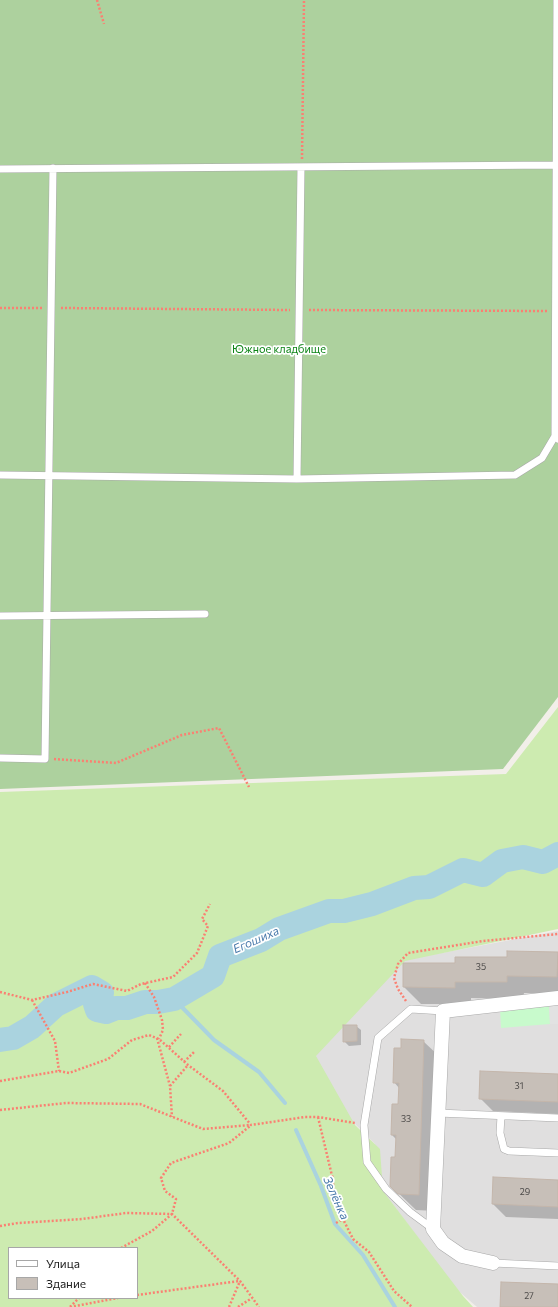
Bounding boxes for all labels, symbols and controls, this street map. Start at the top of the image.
park label: Южное кладбище [232,342,326,356]
water label: Егошиха [231,923,281,957]
house number: 35 [476,962,486,972]
house number: 31 [515,1081,523,1091]
house number: 33 [401,1114,411,1124]
water label: Зелёнка [320,1174,352,1222]
house number: 29 [520,1187,530,1197]
legend [8,1247,138,1299]
text: Улица [46,1256,80,1270]
text: Здание [46,1276,86,1290]
house number: 27 [524,1291,534,1301]

